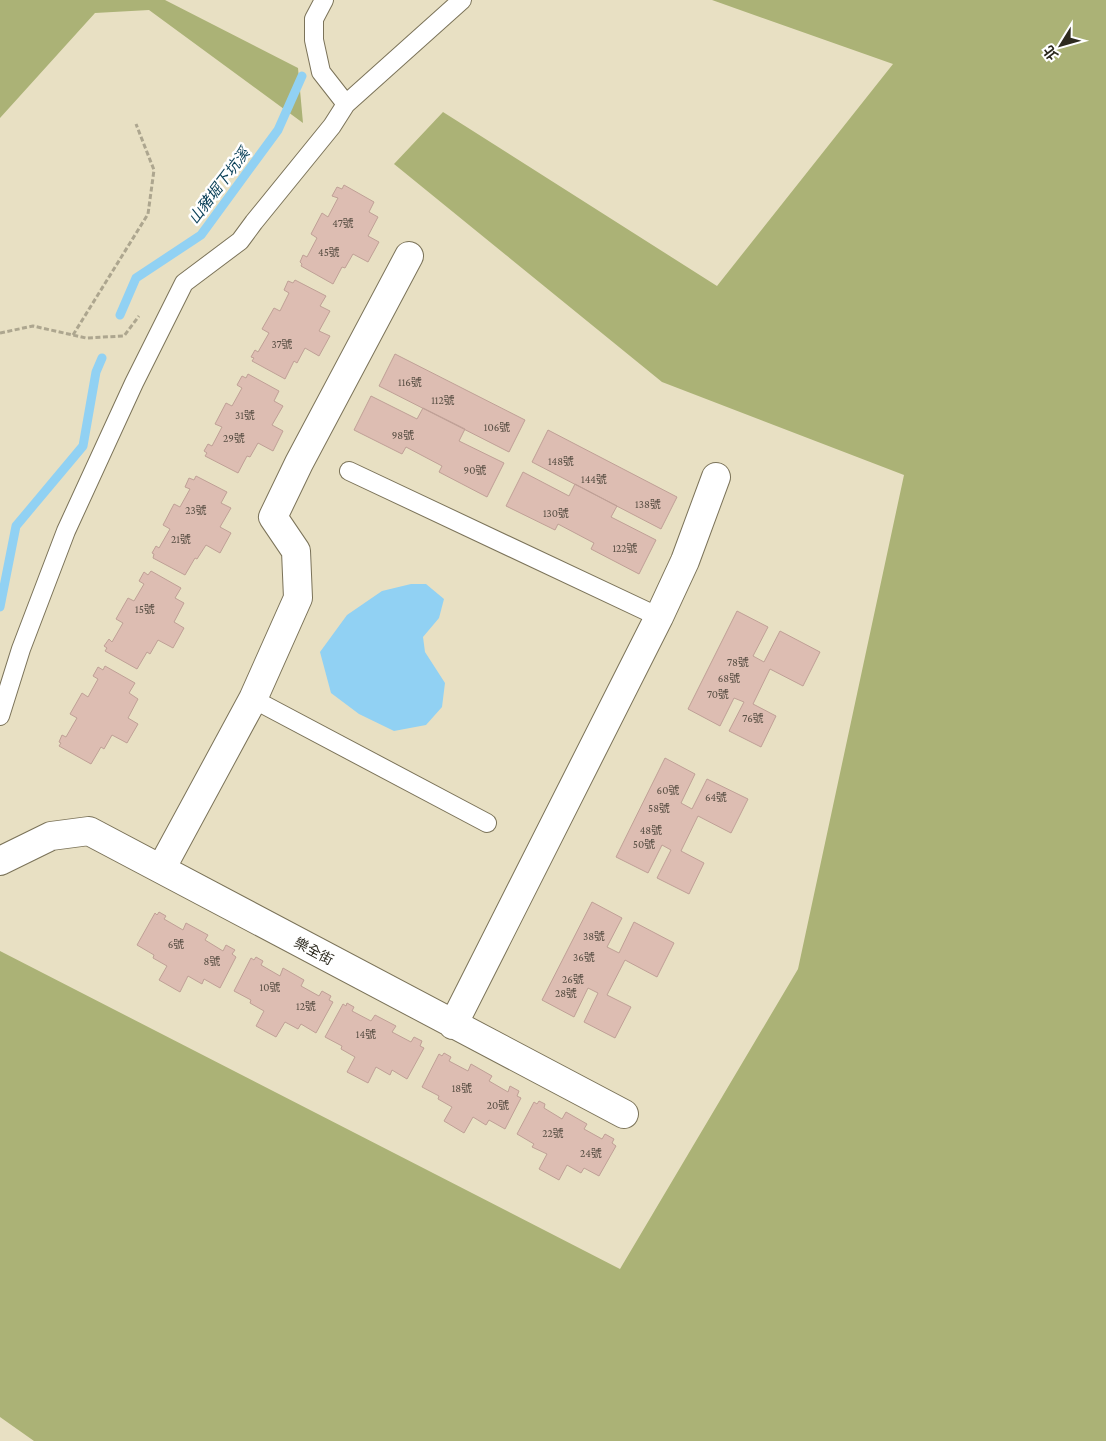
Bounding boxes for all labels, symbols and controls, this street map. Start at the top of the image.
north arrow [1036,20,1086,70]
text: 北 [1040,42,1061,63]
water label: 山豬堀下坑溪 [186,144,254,227]
house number: 47號 [332,217,354,229]
house number: 45號 [318,246,340,258]
house number: 37號 [271,338,293,350]
house number: 116號 [398,376,422,388]
house number: 112號 [431,394,455,406]
house number: 31號 [235,409,255,421]
house number: 106號 [484,421,510,433]
house number: 98號 [392,429,414,441]
house number: 29號 [223,432,245,444]
house number: 148號 [548,455,574,467]
house number: 90號 [464,464,486,476]
house number: 144號 [581,473,607,485]
house number: 138號 [635,498,661,510]
house number: 23號 [185,504,207,516]
house number: 130號 [543,507,569,519]
house number: 21號 [171,533,191,545]
house number: 122號 [612,542,638,554]
house number: 15號 [135,603,155,615]
house number: 78號 [727,656,749,668]
house number: 68號 [718,672,740,684]
house number: 70號 [707,688,729,700]
house number: 76號 [742,712,764,724]
house number: 60號 [657,784,679,796]
house number: 64號 [705,791,727,803]
house number: 58號 [648,802,670,814]
house number: 48號 [640,824,662,836]
house number: 50號 [633,838,655,850]
house number: 38號 [583,930,605,942]
street label: 樂全街 [292,934,336,968]
house number: 6號 [168,938,184,950]
house number: 36號 [573,951,595,963]
house number: 8號 [204,955,220,967]
house number: 26號 [562,973,584,985]
house number: 10號 [260,981,280,993]
house number: 28號 [555,987,577,999]
house number: 12號 [296,1000,316,1012]
house number: 14號 [356,1028,376,1040]
house number: 18號 [452,1082,472,1094]
house number: 20號 [487,1099,509,1111]
house number: 22號 [542,1127,564,1139]
house number: 24號 [580,1147,602,1159]

